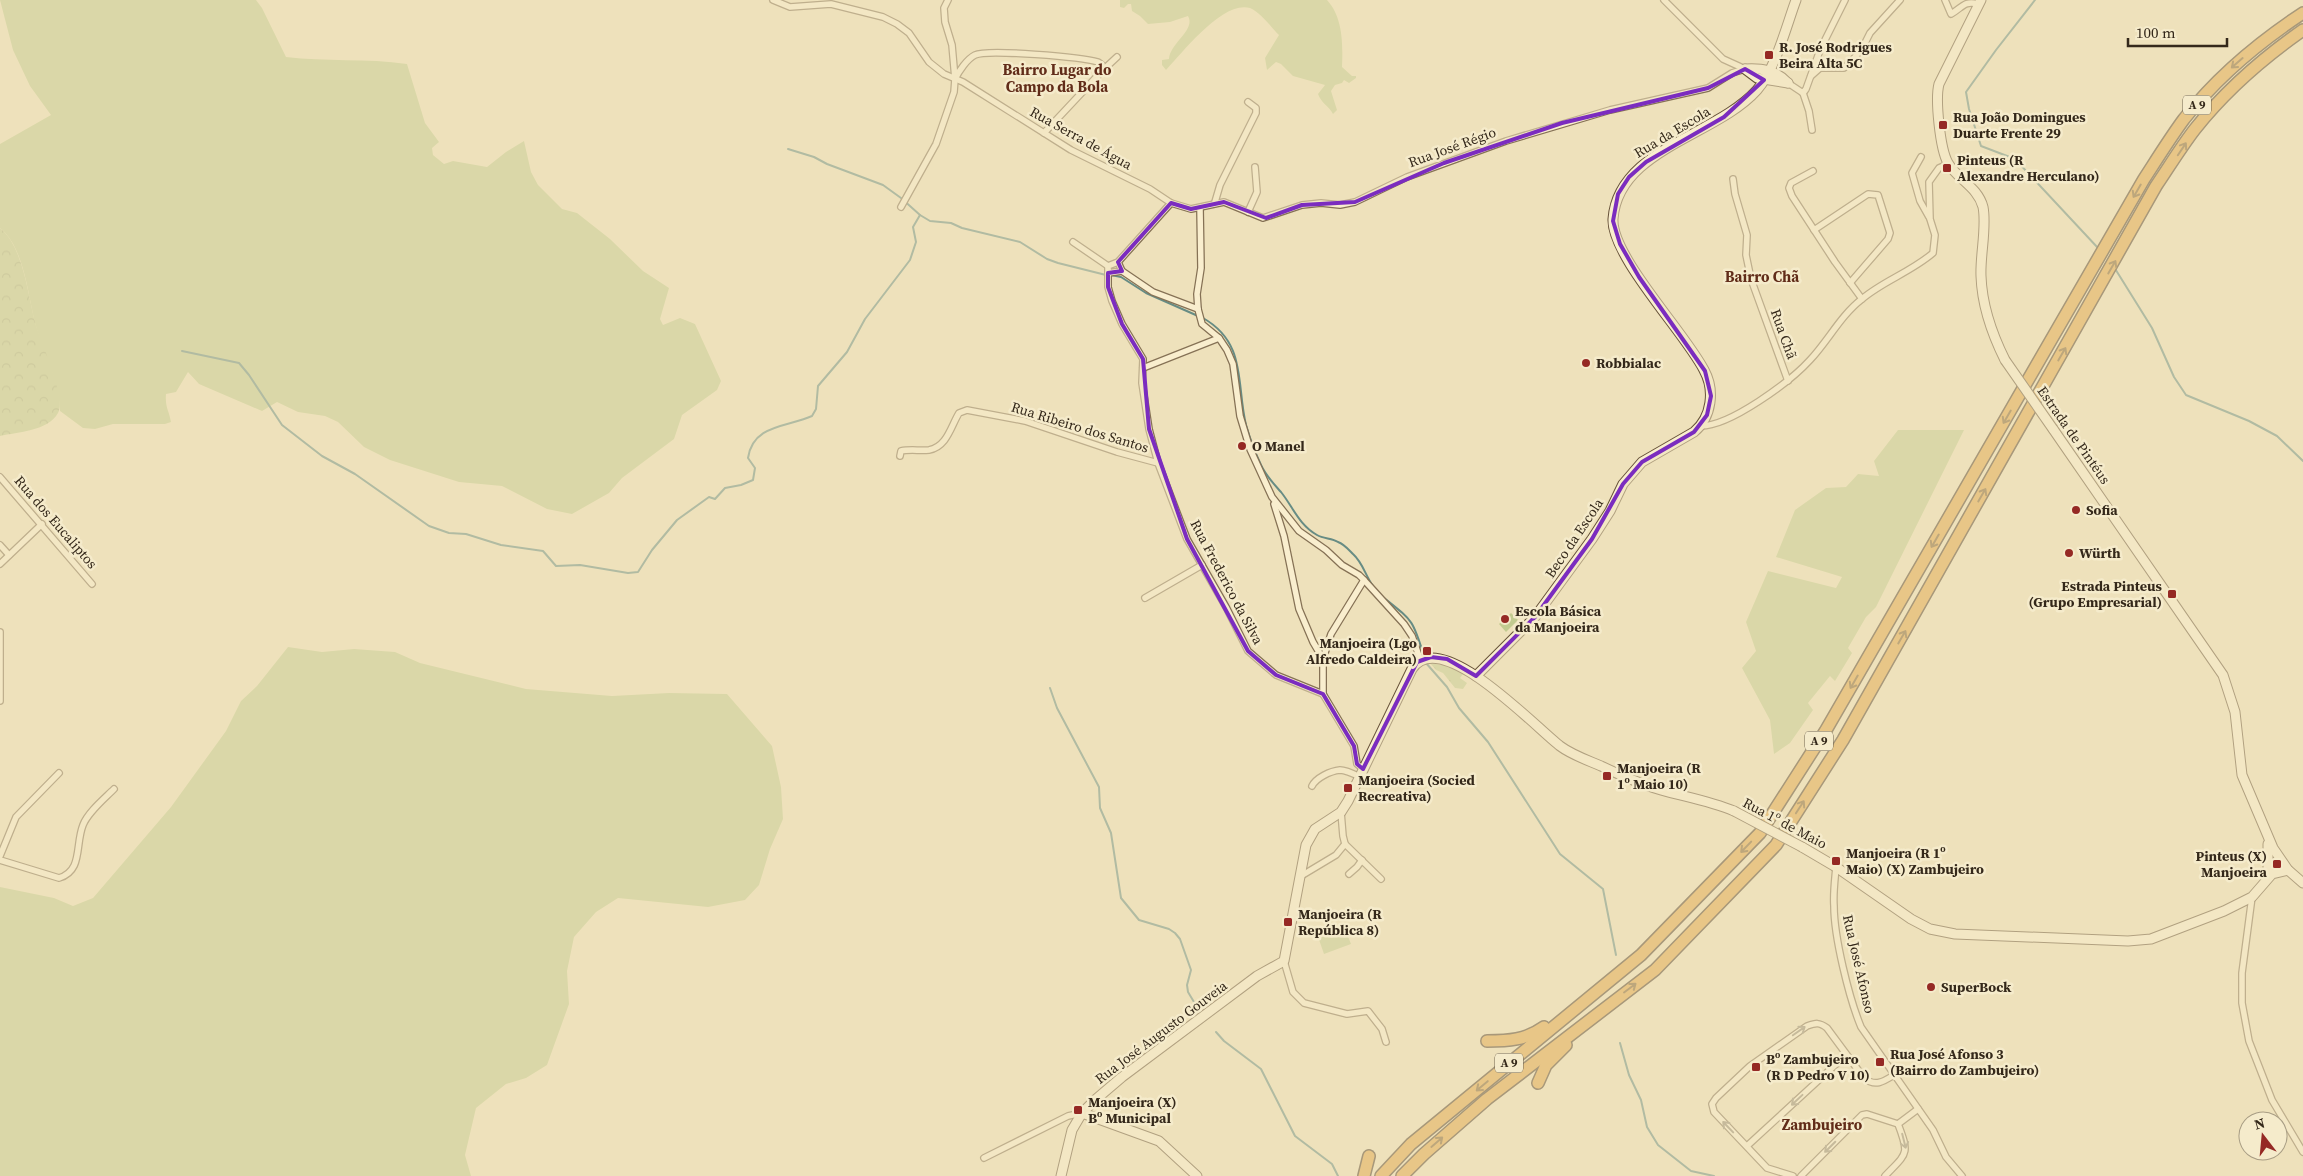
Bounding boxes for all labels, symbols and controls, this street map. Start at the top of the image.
scale bar [2128,15,2227,47]
text: 100 m [2136,22,2176,43]
place label: R. José Rodrigues Beira Alta 5C [1779,37,1892,73]
marker: R. José Rodrigues Beira Alta 5C [1763,49,1775,61]
one-way arrow [2230,58,2243,69]
district label: Bairro Lugar do Campo da Bola [1003,59,1112,97]
road number: A 9 [2183,96,2211,114]
street label: Rua da Escola [1630,101,1715,163]
street label: Rua Serra de Água [1026,102,1136,175]
place label: Rua João Domingues Duarte Frente 29 [1953,107,2086,143]
marker: Rua João Domingues Duarte Frente 29 [1937,119,1949,131]
street label: Rua José Régio [1405,122,1499,172]
one-way arrow [2177,142,2187,156]
place label: Pinteus (R Alexandre Herculano) [1957,150,2100,186]
marker: Pinteus (R Alexandre Herculano) [1941,162,1953,174]
one-way arrow [2132,183,2142,198]
one-way arrow [2107,259,2117,274]
district label: Bairro Chã [1725,266,1800,287]
street label: Rua Chã [1766,306,1803,363]
one-way arrow [2058,347,2068,362]
place label: Robbialac [1596,353,1661,373]
marker: Robbialac [1580,357,1592,369]
street label: Estrada de Pintéus [2033,382,2115,488]
street label: Rua Ribeiro dos Santos [1009,397,1151,457]
one-way arrow [2001,409,2011,423]
place label: O Manel [1252,436,1305,456]
marker: O Manel [1236,440,1248,452]
street label: Rua dos Eucaliptos [10,471,102,573]
one-way arrow [1977,488,1987,503]
street label: Beco da Escola [1540,494,1608,582]
place label: Sofia [2086,500,2118,520]
marker: Sofia [2070,504,2082,516]
street label: Rua Frederico da Silva [1186,516,1269,649]
one-way arrow [1930,534,1940,549]
place label: Würth [2079,543,2121,563]
marker: Würth [2063,547,2075,559]
place label: Estrada Pinteus (Grupo Empresarial) [2028,576,2163,612]
marker: Estrada Pinteus (Grupo Empresarial) [2166,588,2178,600]
place label: Escola Básica da Manjoeira [1515,601,1602,637]
marker: Escola Básica da Manjoeira [1499,613,1511,625]
one-way arrow [1897,629,1907,644]
place label: Manjoeira (Lgo Alfredo Caldeira) [1306,633,1417,669]
marker: Manjoeira (Lgo Alfredo Caldeira) [1421,645,1433,657]
one-way arrow [1848,674,1858,689]
road number: A 9 [1805,731,1833,750]
place label: Manjoeira (R 1º Maio 10) [1617,758,1701,794]
place label: Manjoeira (Socied Recreativa) [1358,770,1475,806]
marker: Manjoeira (R 1º Maio 10) [1601,770,1613,782]
marker: Manjoeira (Socied Recreativa) [1342,782,1354,794]
street label: Rua 1º de Maio [1739,792,1831,854]
one-way arrow [1795,801,1805,815]
one-way arrow [1741,841,1753,853]
place label: Manjoeira (R 1º Maio) (X) Zambujeiro [1846,843,1984,879]
place label: Pinteus (X) Manjoeira [2196,846,2268,882]
marker: Manjoeira (R 1º Maio) (X) Zambujeiro [1830,855,1842,867]
marker: Pinteus (X) Manjoeira [2271,858,2283,870]
place label: Manjoeira (R República 8) [1298,904,1382,940]
street label: Rua José Afonso [1838,913,1880,1016]
marker: Manjoeira (R República 8) [1282,916,1294,928]
street label: Rua José Augusto Gouveia [1091,975,1232,1088]
place label: SuperBock [1941,977,2012,997]
marker: SuperBock [1925,981,1937,993]
one-way arrow [1623,983,1636,994]
one-way arrow [1792,1026,1806,1036]
place label: Rua José Afonso 3 (Bairro do Zambujeiro) [1890,1044,2039,1080]
place label: Bº Zambujeiro (R D Pedro V 10) [1766,1049,1870,1085]
road number: A 9 [1495,1054,1523,1072]
marker: Rua José Afonso 3 (Bairro do Zambujeiro) [1874,1056,1886,1068]
marker: Bº Zambujeiro (R D Pedro V 10) [1750,1061,1762,1073]
one-way arrow [1475,1080,1488,1091]
place label: Manjoeira (X) Bº Municipal [1088,1092,1177,1128]
one-way arrow [1791,1094,1803,1106]
marker: Manjoeira (X) Bº Municipal [1072,1104,1084,1116]
north arrow [2238,1111,2288,1161]
text: N [2252,1112,2267,1135]
district label: Zambujeiro [1782,1114,1863,1135]
one-way arrow [1722,1121,1734,1133]
one-way arrow [1900,1133,1909,1149]
one-way arrow [1430,1136,1443,1148]
one-way arrow [1824,1141,1836,1153]

